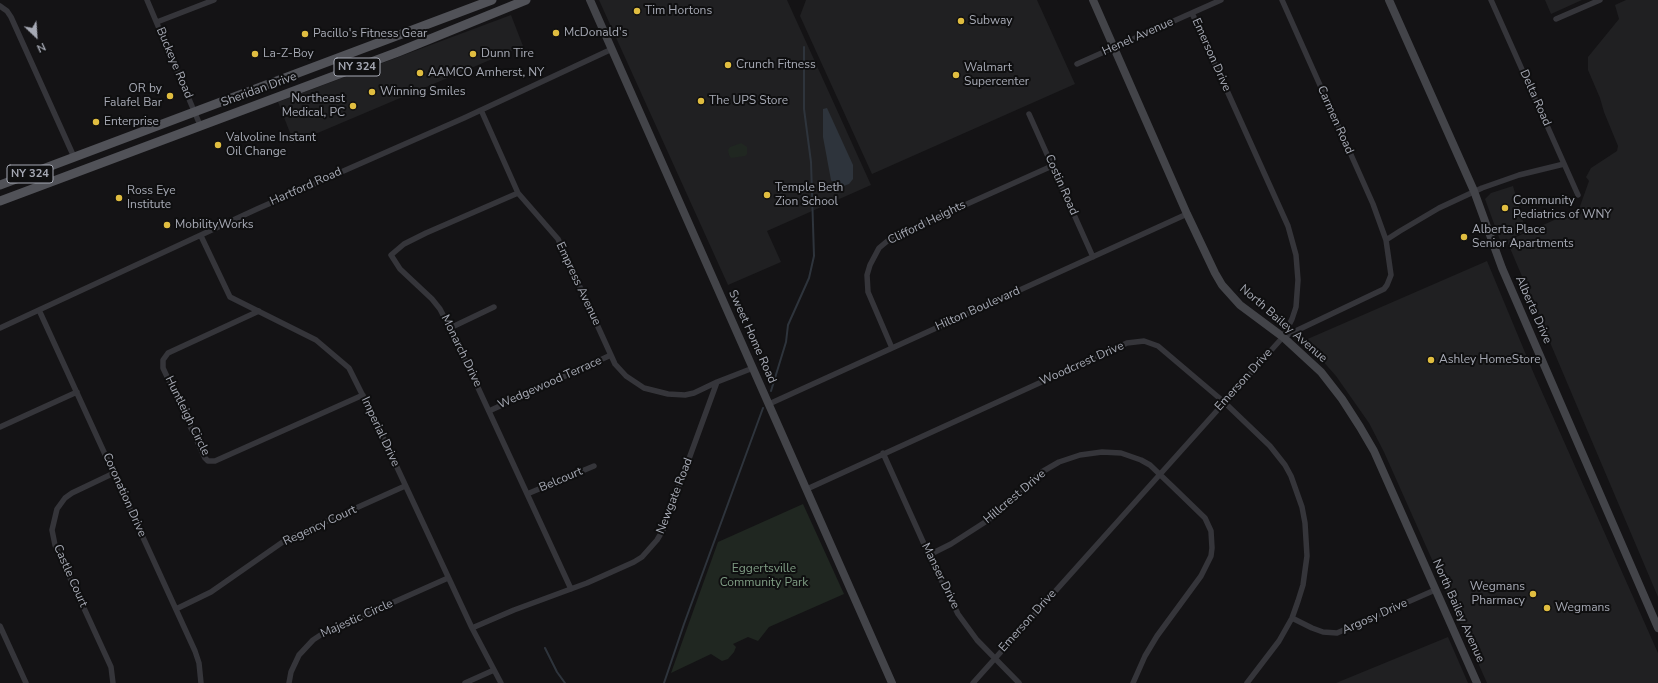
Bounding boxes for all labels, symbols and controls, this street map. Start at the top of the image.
place label: Tim Hortons [645,4,712,18]
marker: Tim Hortons [632,6,642,16]
place label: Subway [969,14,1012,28]
street label: Henel Avenue [1100,15,1176,59]
north arrow [16,16,56,56]
marker: Subway [956,16,966,26]
street label: Emerson Drive [1188,16,1234,94]
street label: Buckeye Road [153,25,195,101]
place label: McDonald's [564,26,627,40]
place label: Pacillo's Fitness Gear [313,27,427,41]
marker: McDonald's [551,28,561,38]
marker: Pacillo's Fitness Gear [300,29,310,39]
text: N [34,39,48,56]
place label: La-Z-Boy [263,47,314,61]
place label: Dunn Tire [481,47,534,61]
marker: La-Z-Boy [250,49,260,59]
marker: Dunn Tire [468,49,478,59]
road number: NY 324 [334,58,380,76]
place label: Crunch Fitness [736,58,816,72]
marker: Crunch Fitness [723,60,733,70]
place label: Walmart Supercenter [964,61,1029,89]
place label: AAMCO Amherst, NY [428,66,544,80]
marker: AAMCO Amherst, NY [415,68,425,78]
street label: Delta Road [1516,68,1554,128]
street label: Sheridan Drive [219,70,299,110]
marker: Walmart Supercenter [951,70,961,80]
place label: OR by Falafel Bar [104,82,162,110]
street label: Carmen Road [1314,84,1356,156]
place label: Winning Smiles [380,85,465,99]
marker: Winning Smiles [367,87,377,97]
marker: OR by Falafel Bar [165,91,175,101]
place label: Northeast Medical, PC [282,92,345,120]
place label: The UPS Store [709,94,788,108]
marker: The UPS Store [696,96,706,106]
marker: Northeast Medical, PC [348,101,358,111]
place label: Enterprise [104,115,159,129]
marker: Enterprise [91,117,101,127]
place label: Valvoline Instant Oil Change [226,131,316,159]
marker: Valvoline Instant Oil Change [213,140,223,150]
street label: Costin Road [1041,152,1081,218]
road number: NY 324 [7,165,53,183]
street label: Hartford Road [268,165,344,209]
place label: Temple Beth Zion School [775,181,843,209]
place label: Ross Eye Institute [127,184,176,212]
marker: Temple Beth Zion School [762,190,772,200]
marker: Ross Eye Institute [114,193,124,203]
place label: Community Pediatrics of WNY [1513,194,1611,222]
street label: Clifford Heights [886,198,968,248]
marker: Community Pediatrics of WNY [1500,203,1510,213]
place label: MobilityWorks [175,218,254,232]
marker: MobilityWorks [162,220,172,230]
place label: Alberta Place Senior Apartments [1472,223,1574,251]
marker: Alberta Place Senior Apartments [1459,232,1469,242]
street label: Empress Avenue [552,240,604,328]
street label: Alberta Drive [1512,274,1554,346]
street label: North Bailey Avenue [1236,282,1330,366]
street label: Hilton Boulevard [933,284,1023,334]
street label: Sweet Home Road [725,288,779,386]
street label: Monarch Drive [437,313,485,389]
street label: Woodcrest Drive [1038,339,1126,389]
street label: Emerson Drive [1212,346,1276,414]
place label: Ashley HomeStore [1439,353,1541,367]
street label: Wedgewood Terrace [496,354,604,412]
marker: Ashley HomeStore [1426,355,1436,365]
street label: Huntleigh Circle [161,374,213,458]
street label: Imperial Drive [358,395,402,469]
street label: Coronation Drive [99,451,149,539]
street label: Newgate Road [654,456,696,536]
street label: Belcourt [537,464,585,496]
street label: Hillcrest Drive [981,467,1049,527]
street label: Regency Court [281,503,359,549]
street label: Manser Drive [918,541,962,611]
street label: Castle Court [50,542,90,610]
street label: North Bailey Avenue [1429,557,1487,665]
park label: Eggertsville Community Park [720,562,808,590]
place label: Wegmans Pharmacy [1470,580,1525,608]
street label: Emerson Drive [996,587,1060,655]
marker: Wegmans Pharmacy [1528,589,1538,599]
street label: Argosy Drive [1340,596,1410,638]
street label: Majestic Circle [319,597,395,641]
place label: Wegmans [1555,601,1610,615]
marker: Wegmans [1542,603,1552,613]

